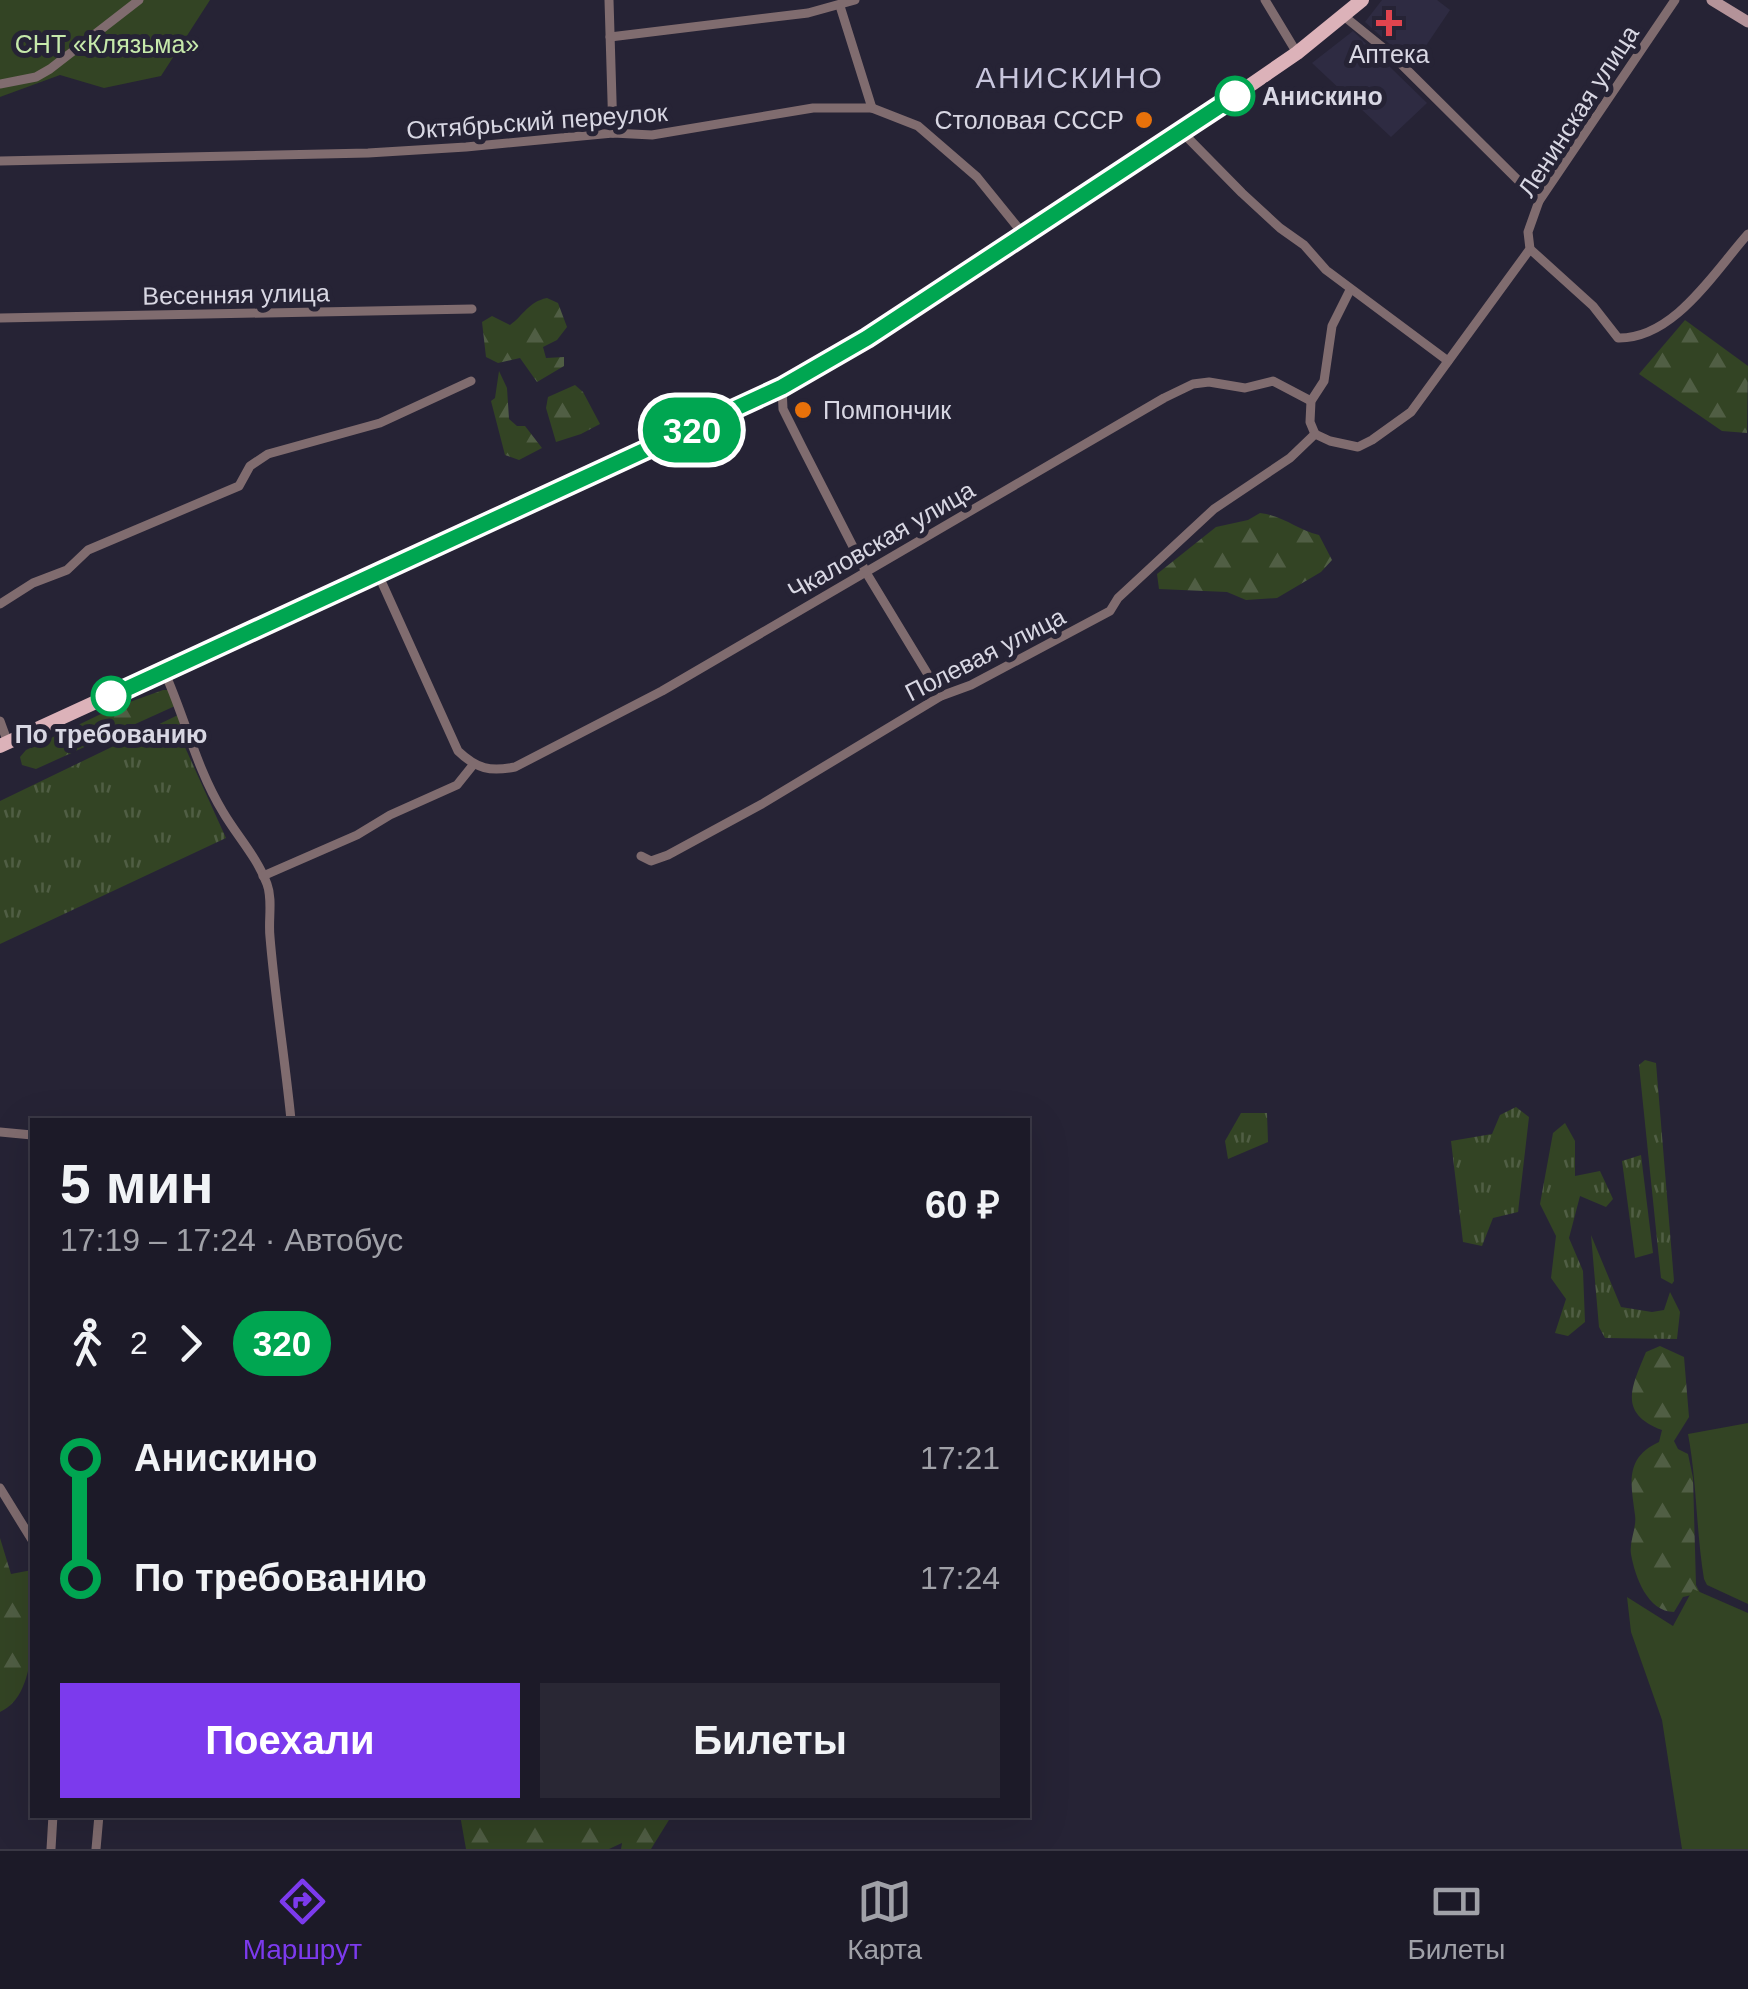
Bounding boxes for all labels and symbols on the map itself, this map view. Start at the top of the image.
marker: Аптека [1378,12,1400,34]
street label: Ленинская улица [1512,20,1644,202]
park label: СНТ «Клязьма» [15,30,199,58]
place label: Аптека [1349,40,1429,68]
district label: АНИСКИНО [976,61,1164,94]
marker: Анискино [1216,77,1254,115]
place label: Анискино [1262,82,1383,110]
street label: Октябрьский переулок [405,98,670,144]
place label: Столовая СССР [934,106,1124,134]
marker: Столовая СССР [1133,109,1155,131]
street label: Весенняя улица [142,278,330,310]
place label: Помпончик [823,396,952,424]
line badge: 320 [634,398,750,462]
marker: Помпончик [792,399,814,421]
street label: Чкаловская улица [783,475,979,605]
street label: Полевая улица [900,602,1070,706]
marker: По требованию [92,677,130,715]
place label: По требованию [15,720,207,748]

